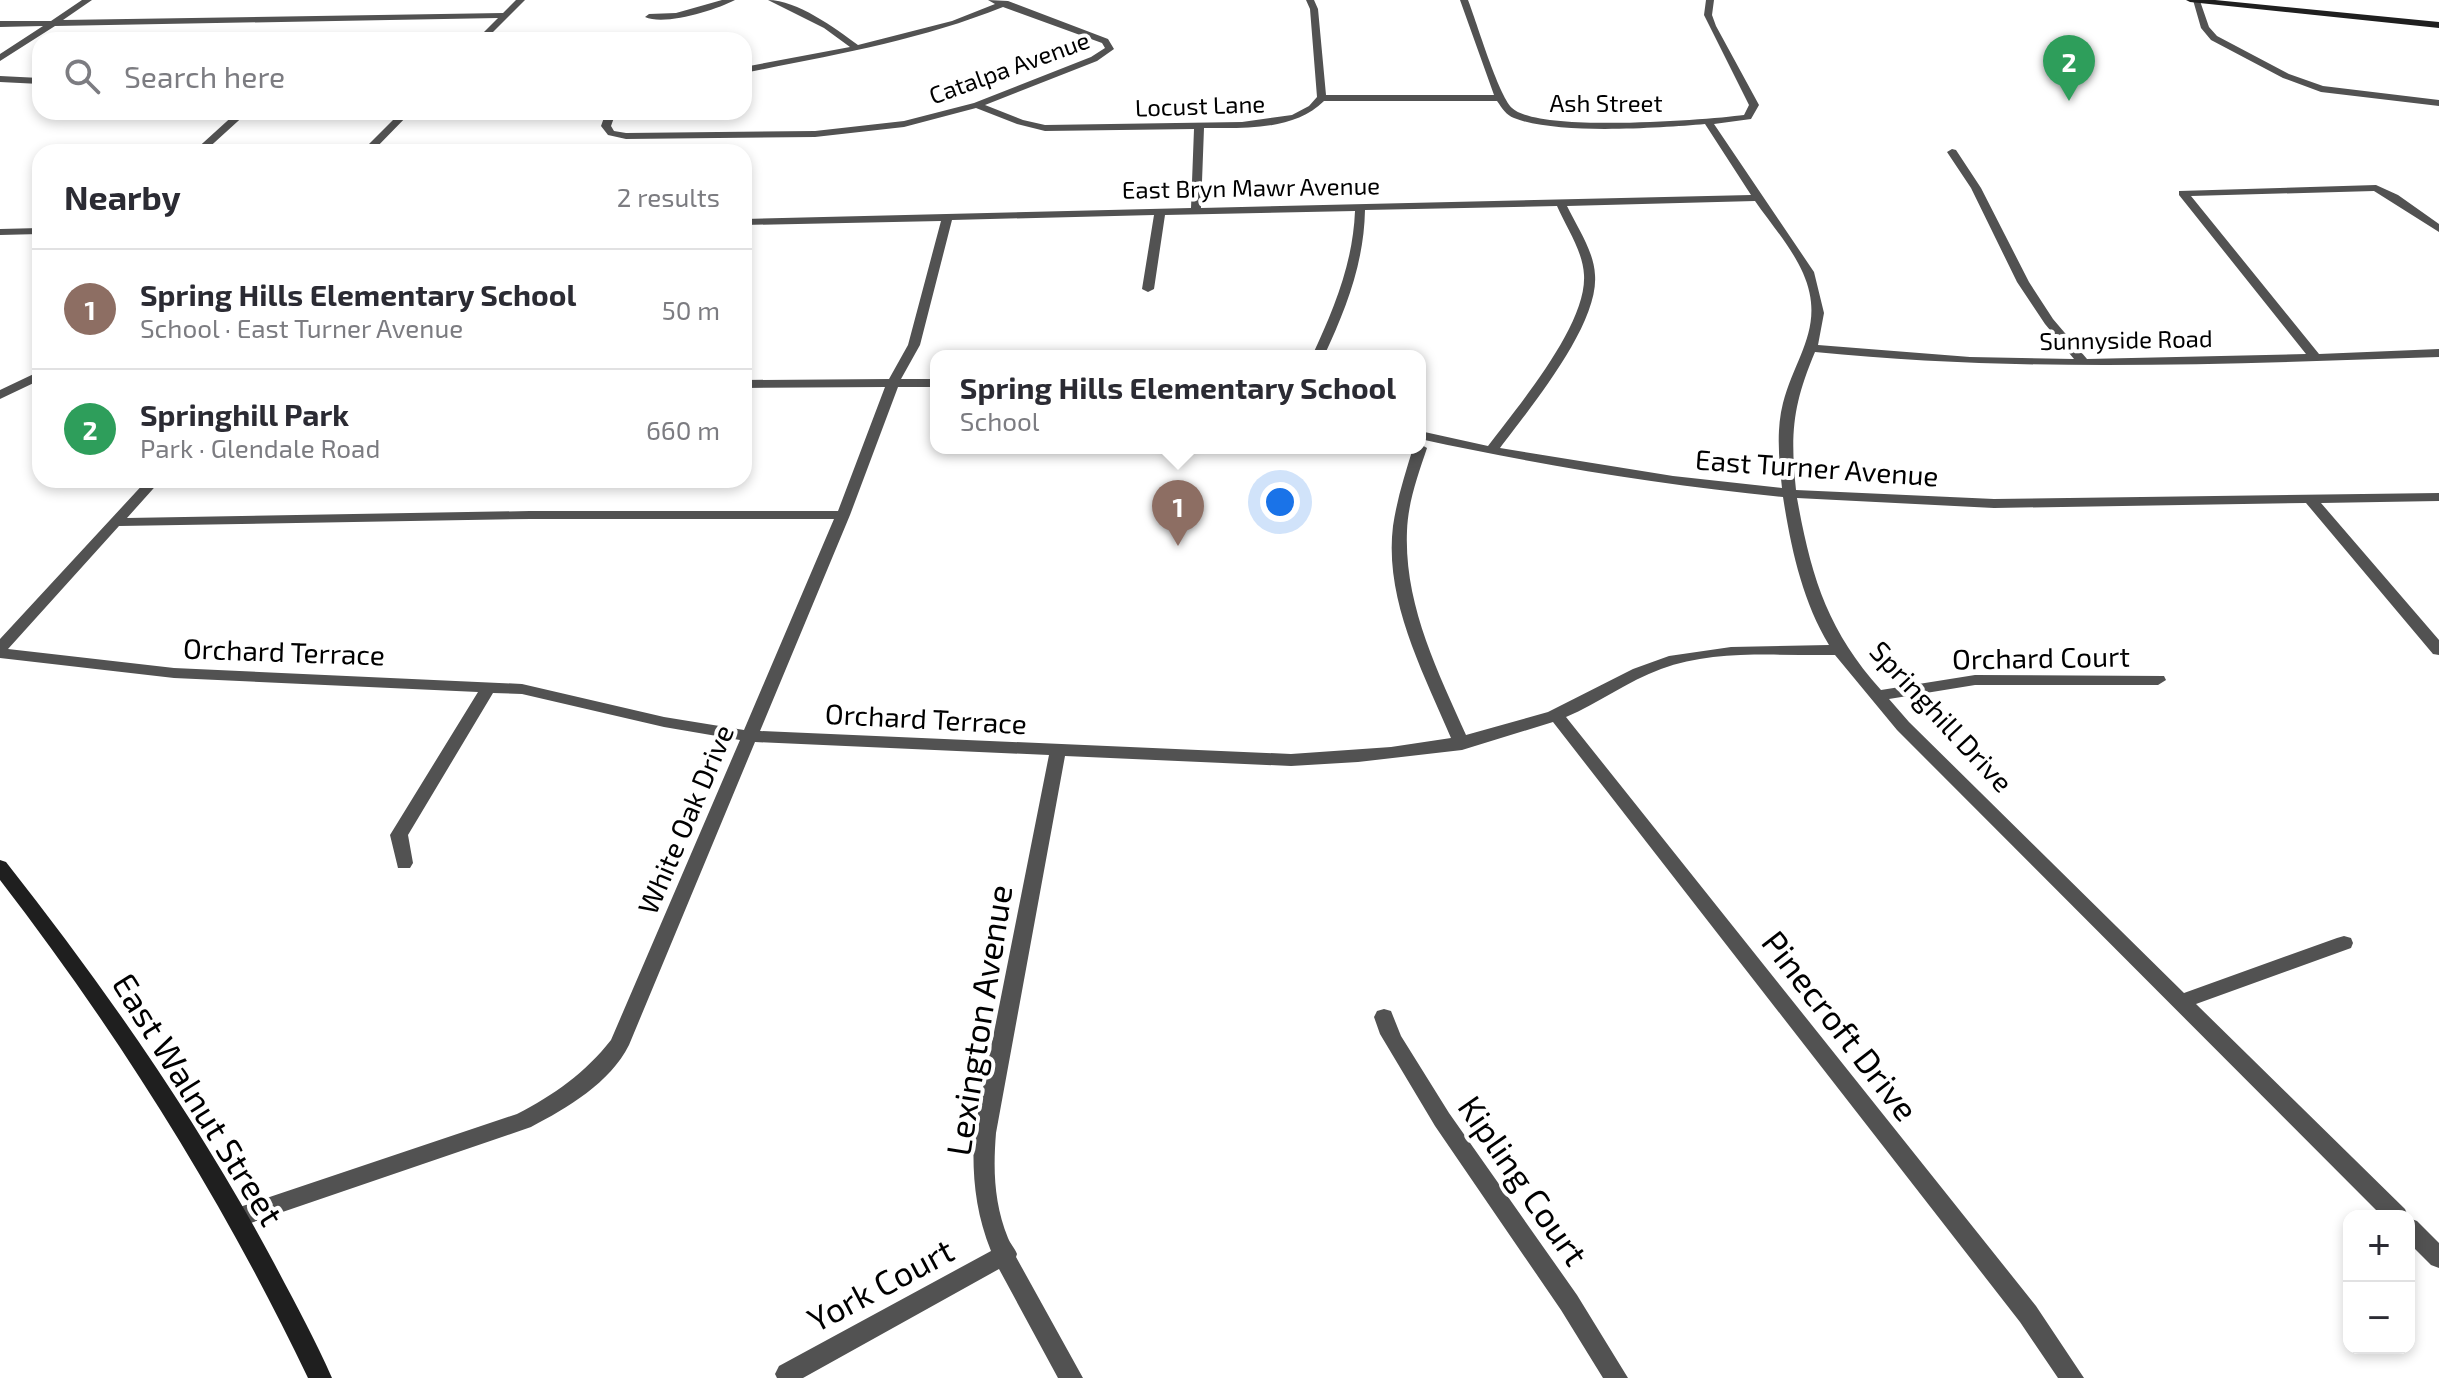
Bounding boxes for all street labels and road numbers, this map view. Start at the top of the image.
street label: Catalpa Avenue [925,25,1093,109]
street label: Locust Lane [1134,88,1266,122]
street label: Ash Street [1549,88,1663,117]
street label: East Bryn Mawr Avenue [1122,170,1380,204]
street label: Sunnyside Road [2039,323,2213,355]
street label: East Turner Avenue [1694,442,1940,492]
street label: Orchard Terrace [182,630,386,672]
street label: Springhill Drive [1863,634,2021,798]
street label: Orchard Court [1952,638,2130,676]
street label: Orchard Terrace [824,696,1028,740]
street label: White Oak Drive [630,719,740,919]
street label: Lexington Avenue [936,882,1020,1158]
street label: Pinecroft Drive [1754,922,1928,1128]
street label: East Walnut Street [105,965,293,1233]
street label: Kipling Court [1450,1087,1598,1273]
street label: York Court [800,1228,960,1339]

